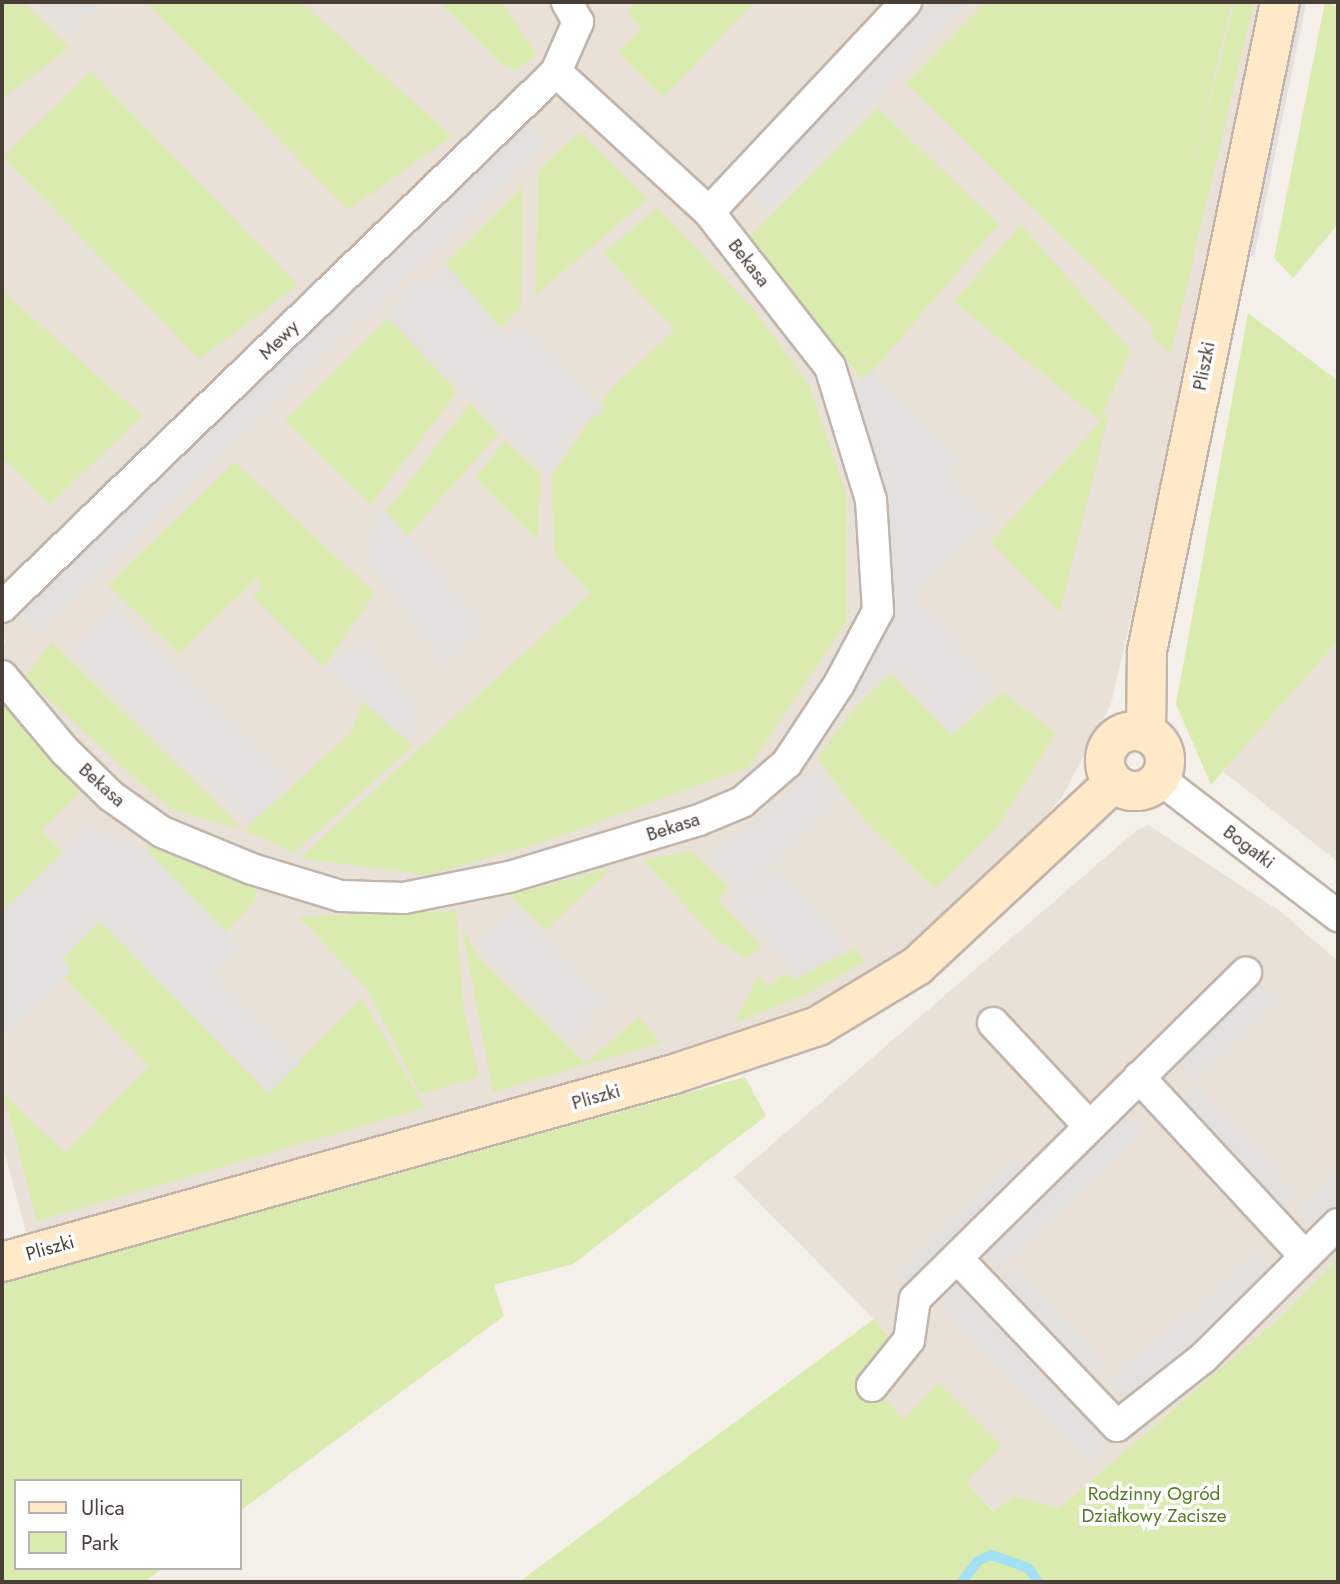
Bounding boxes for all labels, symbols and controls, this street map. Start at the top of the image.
street label: Bekasa [723,234,775,292]
street label: Mewy [254,316,304,364]
street label: Pliszki [1188,340,1220,392]
street label: Bekasa [74,758,130,812]
street label: Bekasa [643,808,703,846]
street label: Bogatki [1219,820,1279,874]
street label: Pliszki [569,1079,623,1115]
street label: Pliszki [23,1230,77,1266]
legend [14,1479,242,1570]
park label: Rodzinny Ogród Działkowy Zacisze [1081,1483,1227,1527]
text: Ulica [81,1493,125,1523]
text: Park [81,1528,118,1558]

